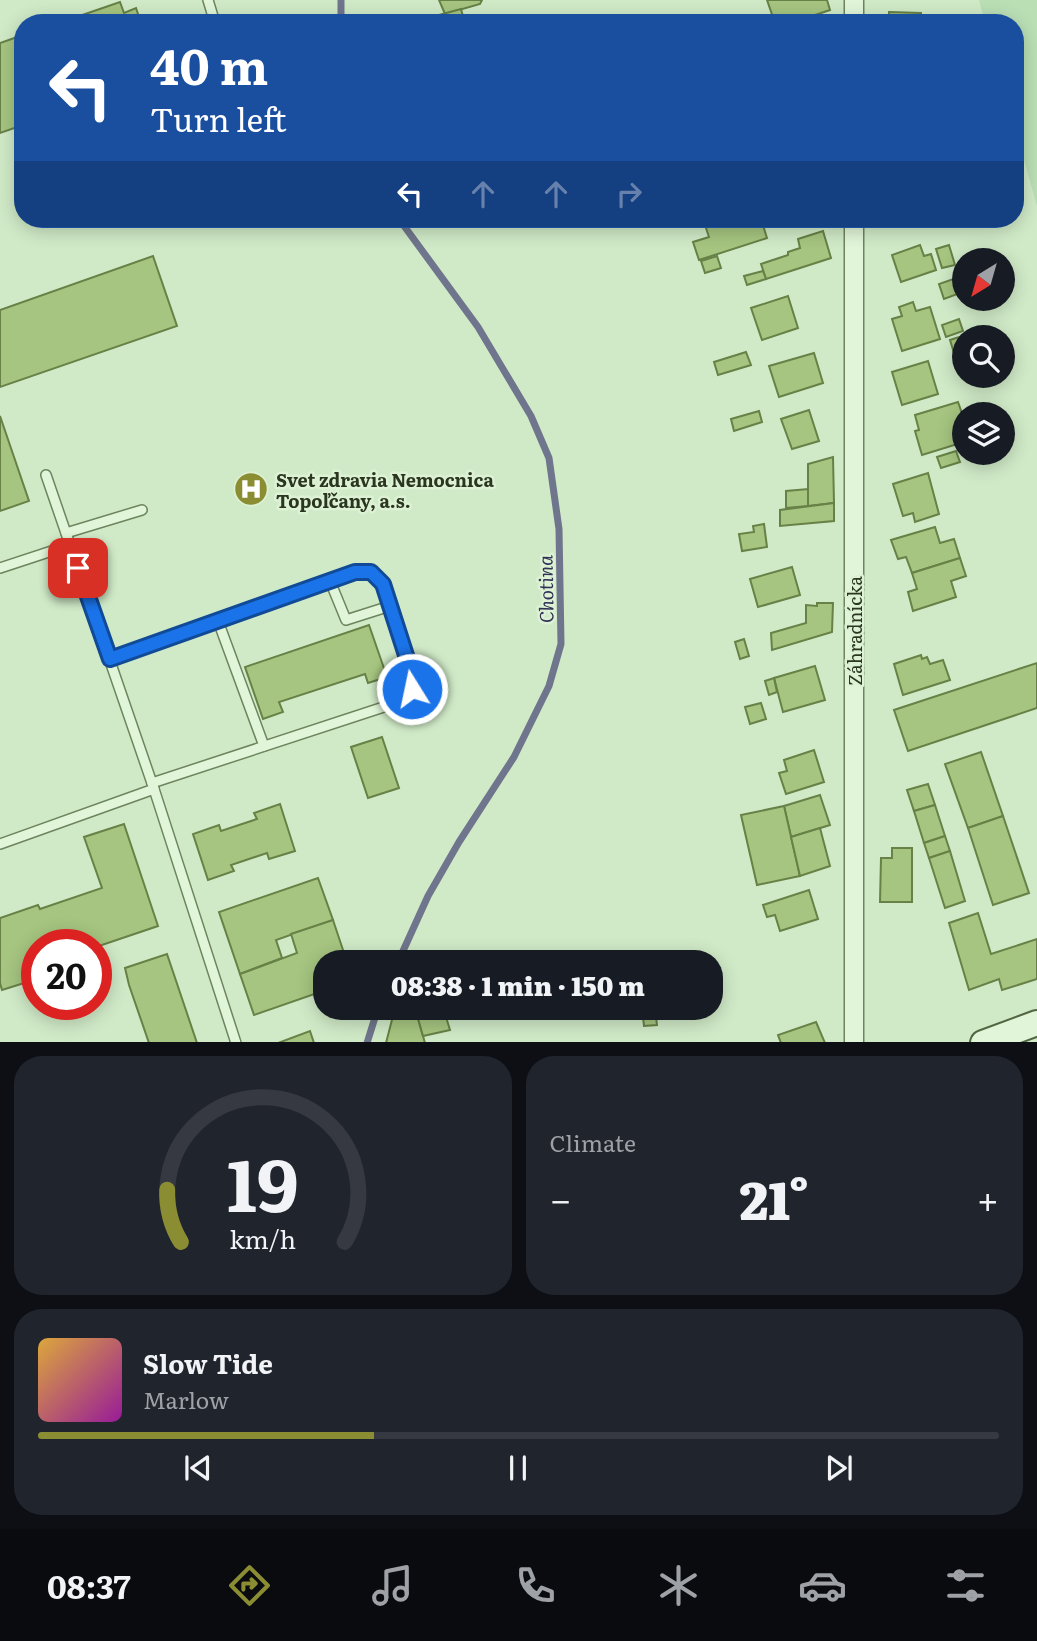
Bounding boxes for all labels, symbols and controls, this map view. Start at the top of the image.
text: 40 m [150,27,268,100]
icon: left [35,42,126,133]
text: Turn left [150,94,287,142]
icon: left [391,175,429,213]
icon: ahead [464,175,502,213]
icon: ahead [537,175,575,213]
icon: right [610,175,648,213]
north arrow [952,248,1015,312]
map controls [952,248,1015,465]
button: search [952,325,1015,388]
button: layers [952,402,1015,465]
place label: Svet zdravia Nemocnica Topoľčany, a.s. [276,466,494,514]
hospital icon: Svet zdravia Nemocnica Topoľčany, a.s. [232,470,270,508]
pin [48,538,108,598]
icon: arrive [59,549,97,587]
water label: Chotina [530,555,560,623]
street label: Záhradnícka [841,576,868,686]
position arrow [375,652,449,726]
speed limit sign: 20 [21,929,112,1020]
text: 08:38 · 1 min · 150 m [391,965,645,1004]
text: Climate [550,1125,636,1159]
text: 19 [227,1126,299,1234]
text: 21° [739,1159,809,1236]
text: − [550,1169,572,1226]
text: + [977,1169,999,1226]
text: km/h [229,1219,296,1256]
text: Slow Tide [143,1343,273,1382]
text: Marlow [143,1382,229,1416]
icon: previous [179,1449,217,1487]
icon: pause [499,1449,537,1487]
icon: next [820,1449,858,1487]
text: 08:37 [47,1561,131,1609]
icon: directions [225,1561,274,1610]
icon: music [368,1561,417,1610]
icon: phone [511,1561,560,1610]
icon: climate [654,1561,703,1610]
icon: car [798,1561,847,1610]
icon: filters [941,1561,990,1610]

